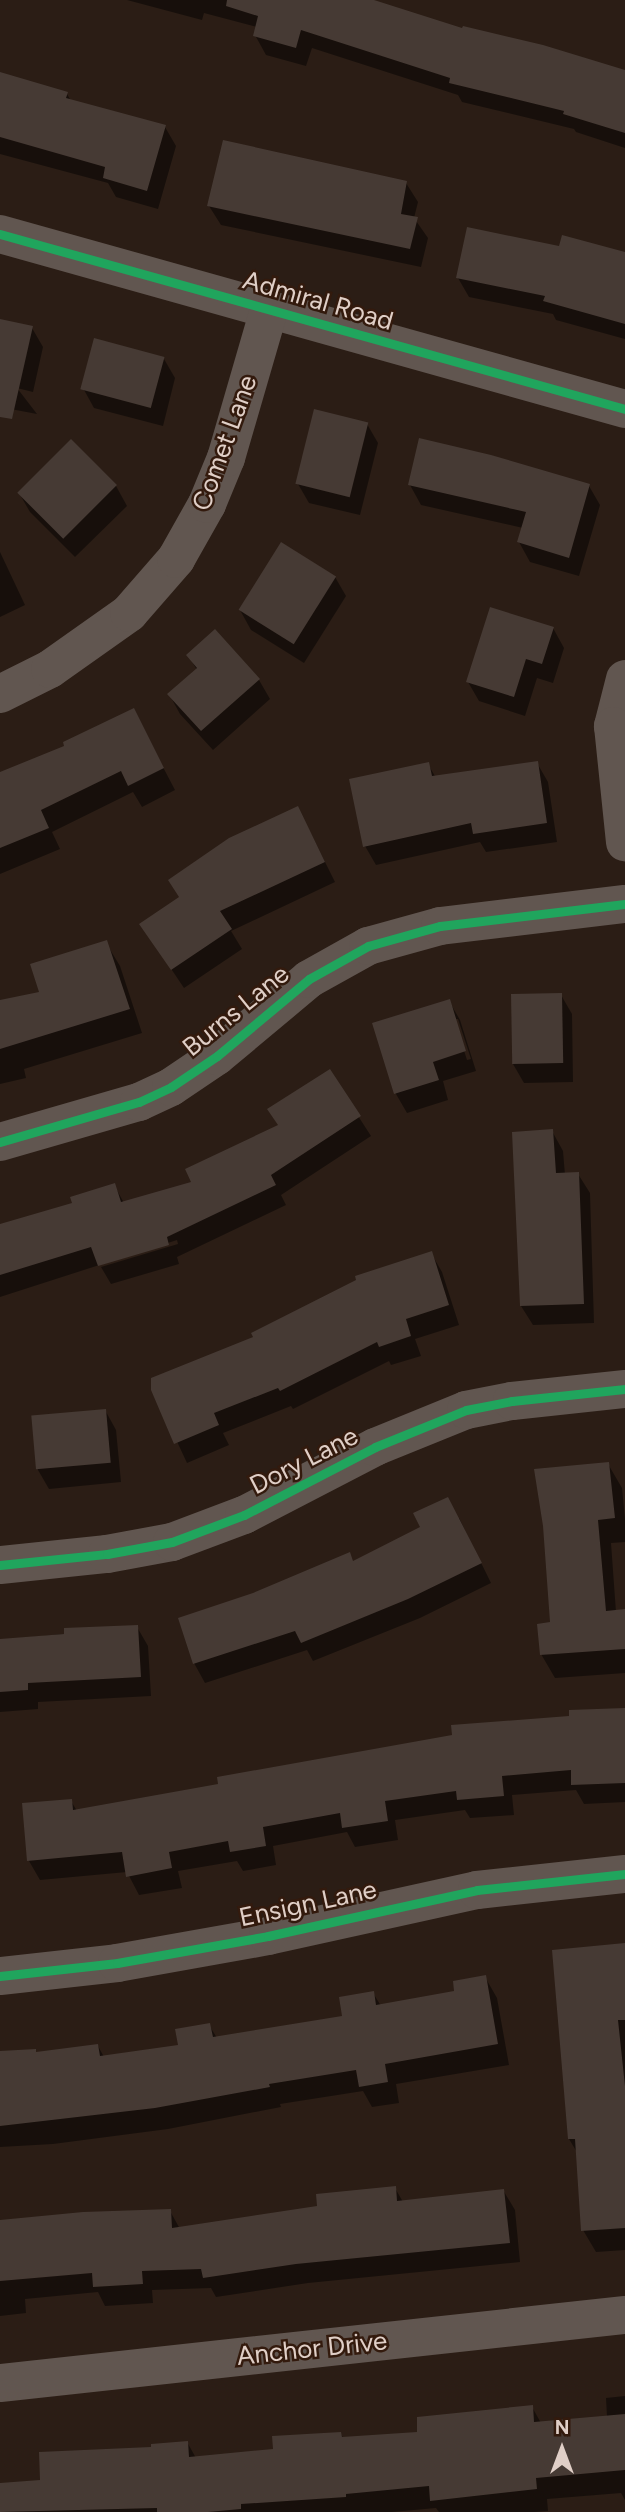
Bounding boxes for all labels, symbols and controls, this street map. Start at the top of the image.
street label: Admiral Road [239,265,397,337]
street label: Comet Lane [186,371,264,515]
street label: Burns Lane [177,959,295,1063]
street label: Dory Lane [245,1420,363,1502]
street label: Ensign Lane [236,1874,380,1934]
street label: Anchor Drive [235,2326,389,2372]
north arrow [527,2414,597,2484]
text: N [555,2416,569,2439]

